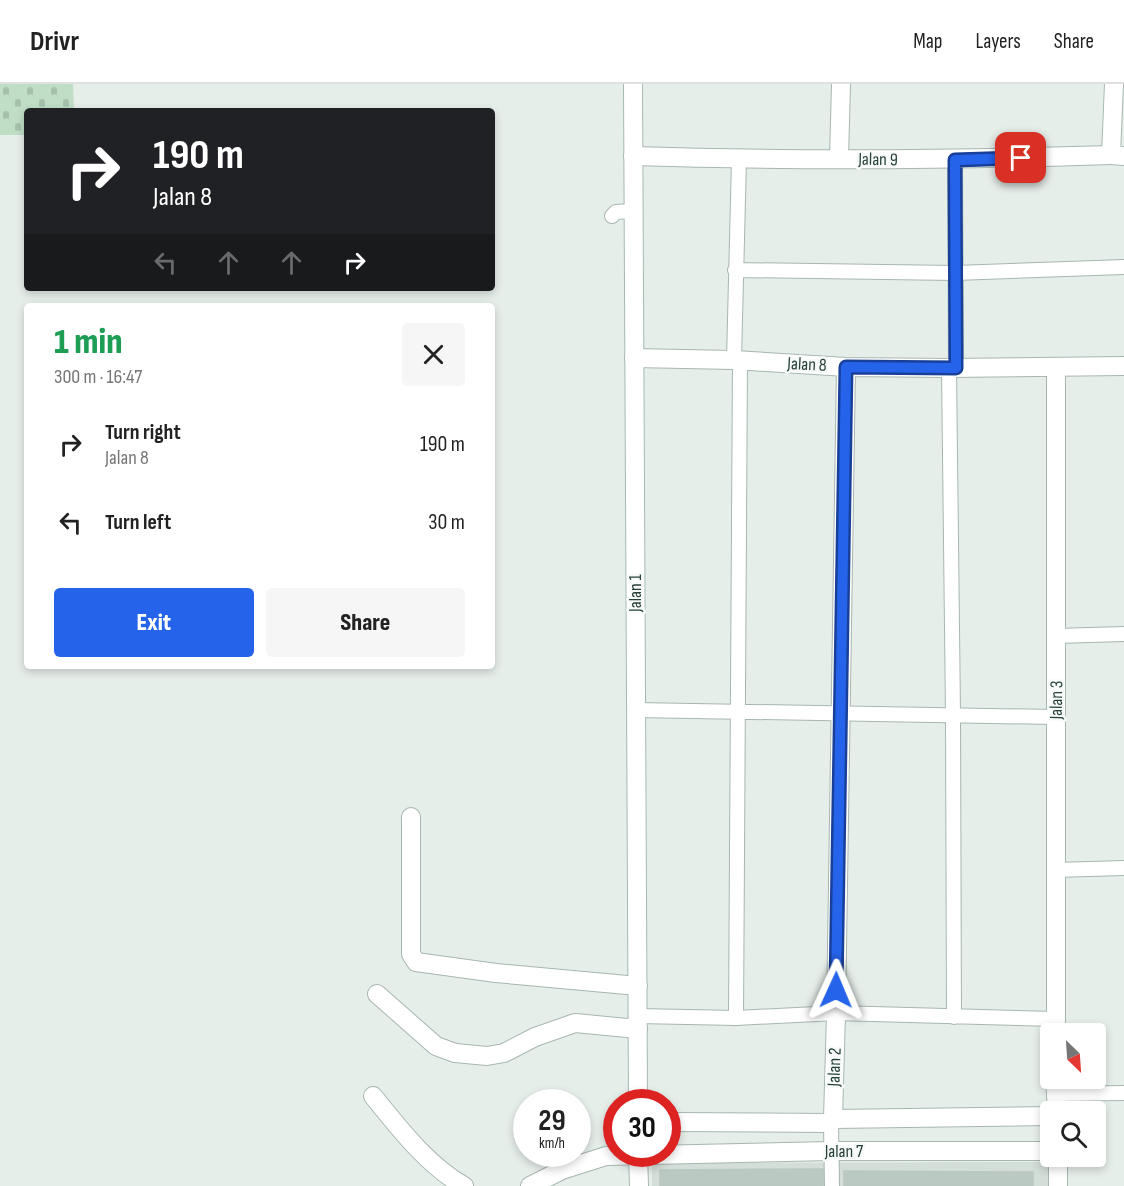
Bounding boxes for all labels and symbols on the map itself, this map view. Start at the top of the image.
pin [995,132,1046,183]
street label: Jalan 9 [857,149,898,170]
street label: Jalan 8 [786,353,827,376]
street label: Jalan 1 [625,573,646,613]
street label: Jalan 3 [1046,680,1067,721]
position arrow [804,958,868,1022]
north arrow [1040,1023,1106,1089]
street label: Jalan 2 [823,1047,846,1088]
speed limit sign: 30 [603,1089,681,1167]
street label: Jalan 7 [824,1141,864,1162]

